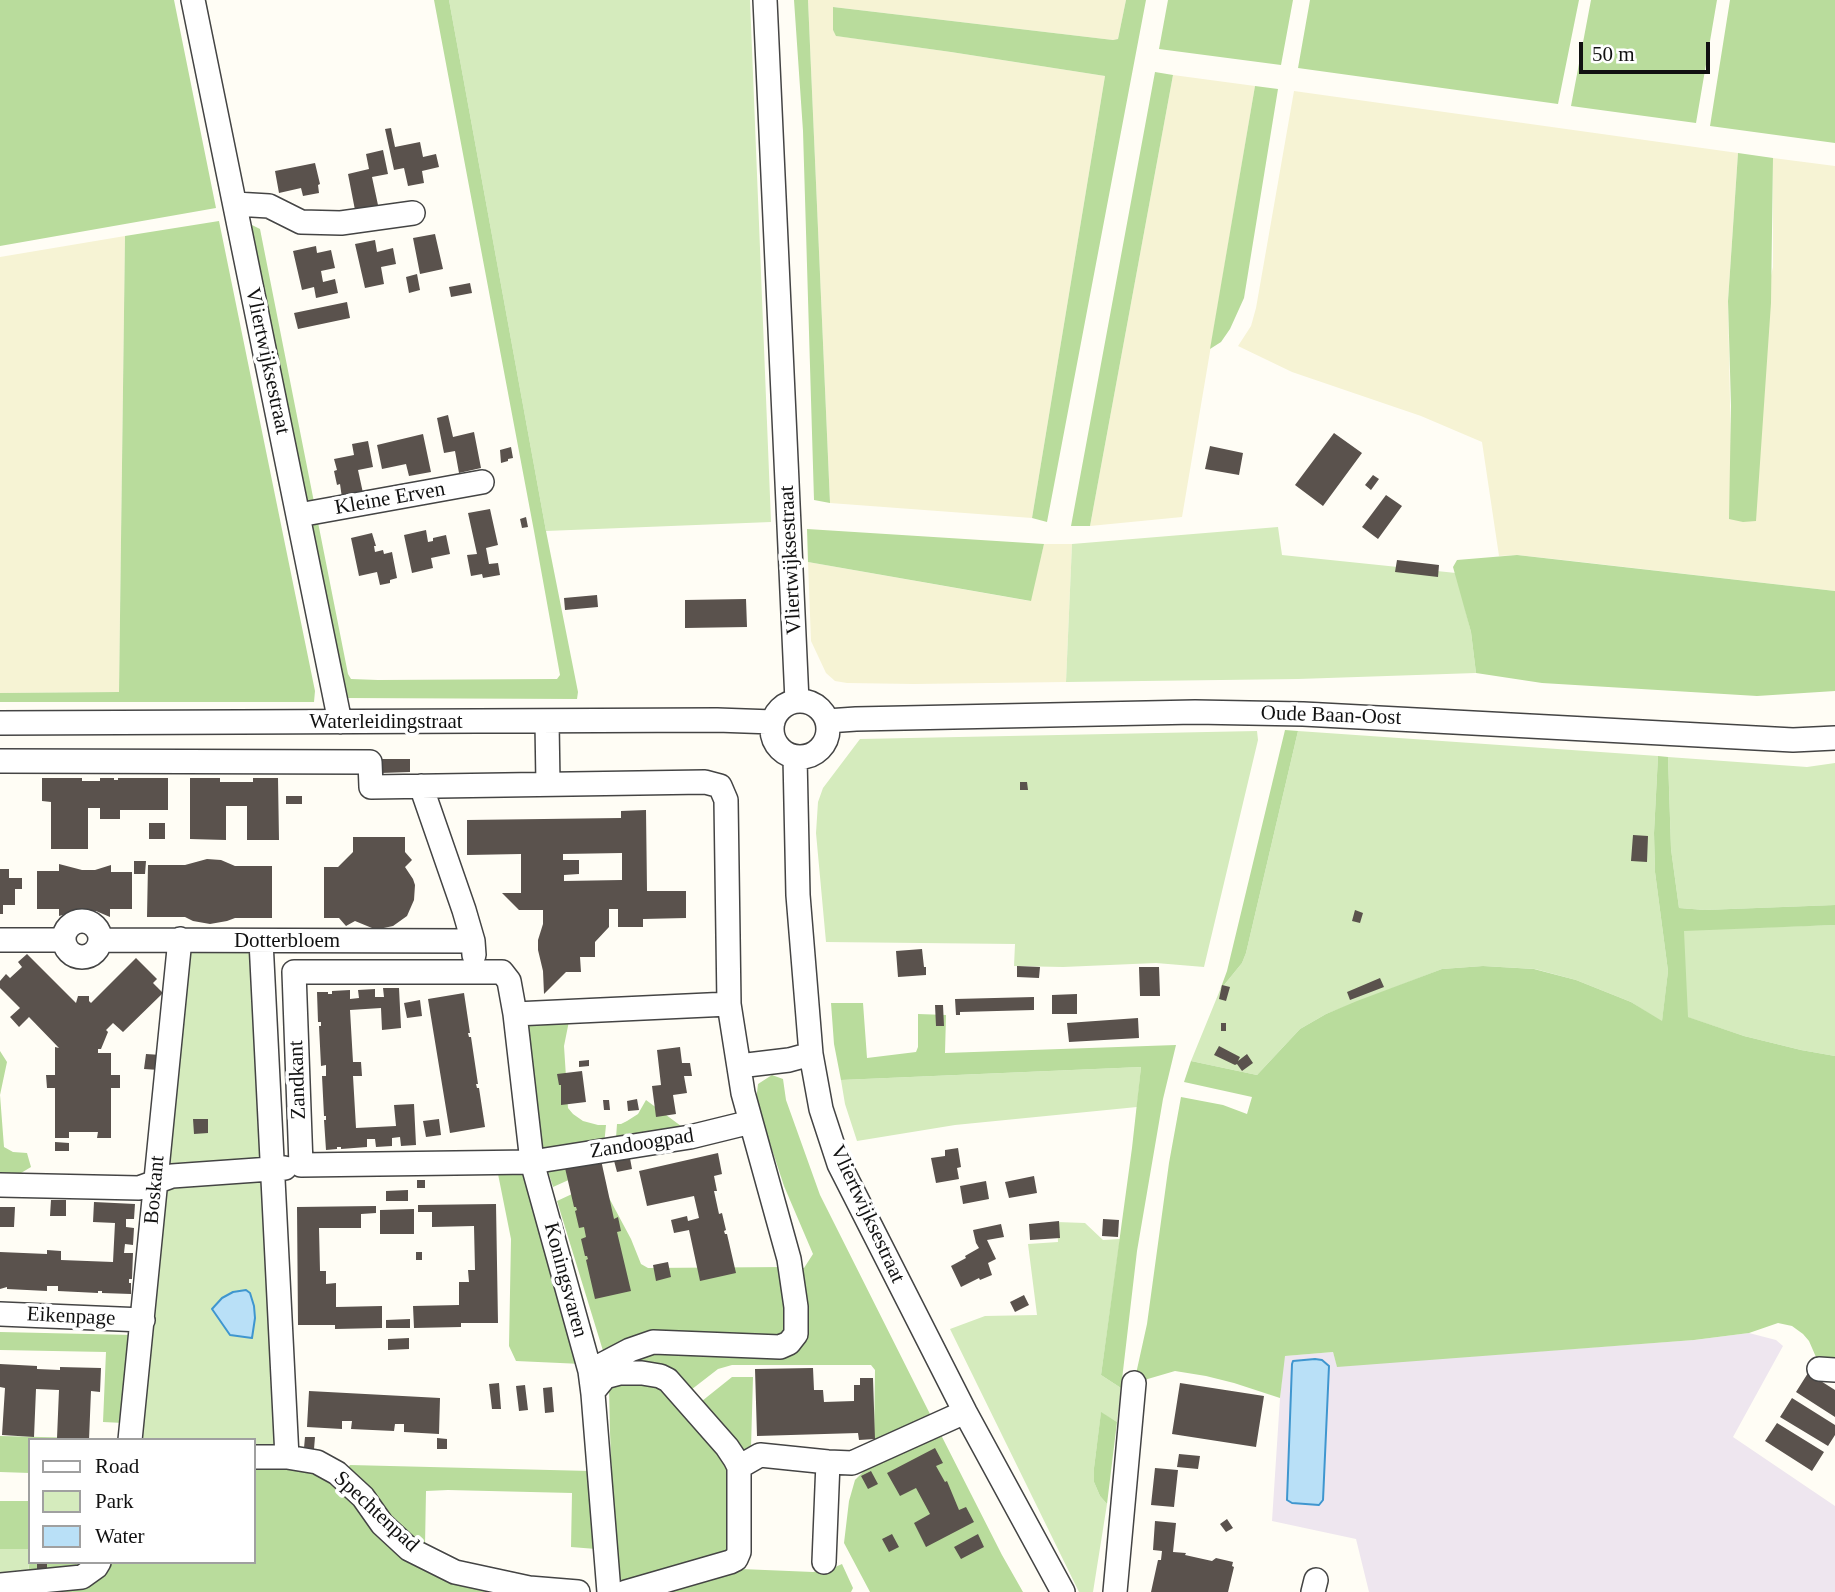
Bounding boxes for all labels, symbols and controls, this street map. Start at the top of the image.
scale bar [1583,28,1714,72]
text: 50 m [1592,42,1635,66]
street label: Vliertwijksestraat [239,285,295,437]
street label: Kleine Erven [333,477,447,521]
street label: Vliertwijksestraat [775,485,807,635]
street label: Oude Baan-Oost [1260,701,1402,731]
street label: Waterleidingstraat [309,709,463,735]
street label: Dotterbloem [234,928,340,954]
street label: Zandkant [284,1040,312,1120]
street label: Zandoogpad [588,1123,696,1165]
street label: Vliertwijksestraat [824,1141,910,1287]
street label: Boskant [139,1155,171,1225]
street label: Koningsvaren [538,1220,592,1340]
street label: Eikenpage [26,1302,116,1332]
legend [28,1438,256,1564]
text: Road [95,1454,139,1478]
street label: Spechtenpad [328,1466,424,1558]
text: Park [95,1489,134,1513]
text: Water [95,1524,145,1548]

